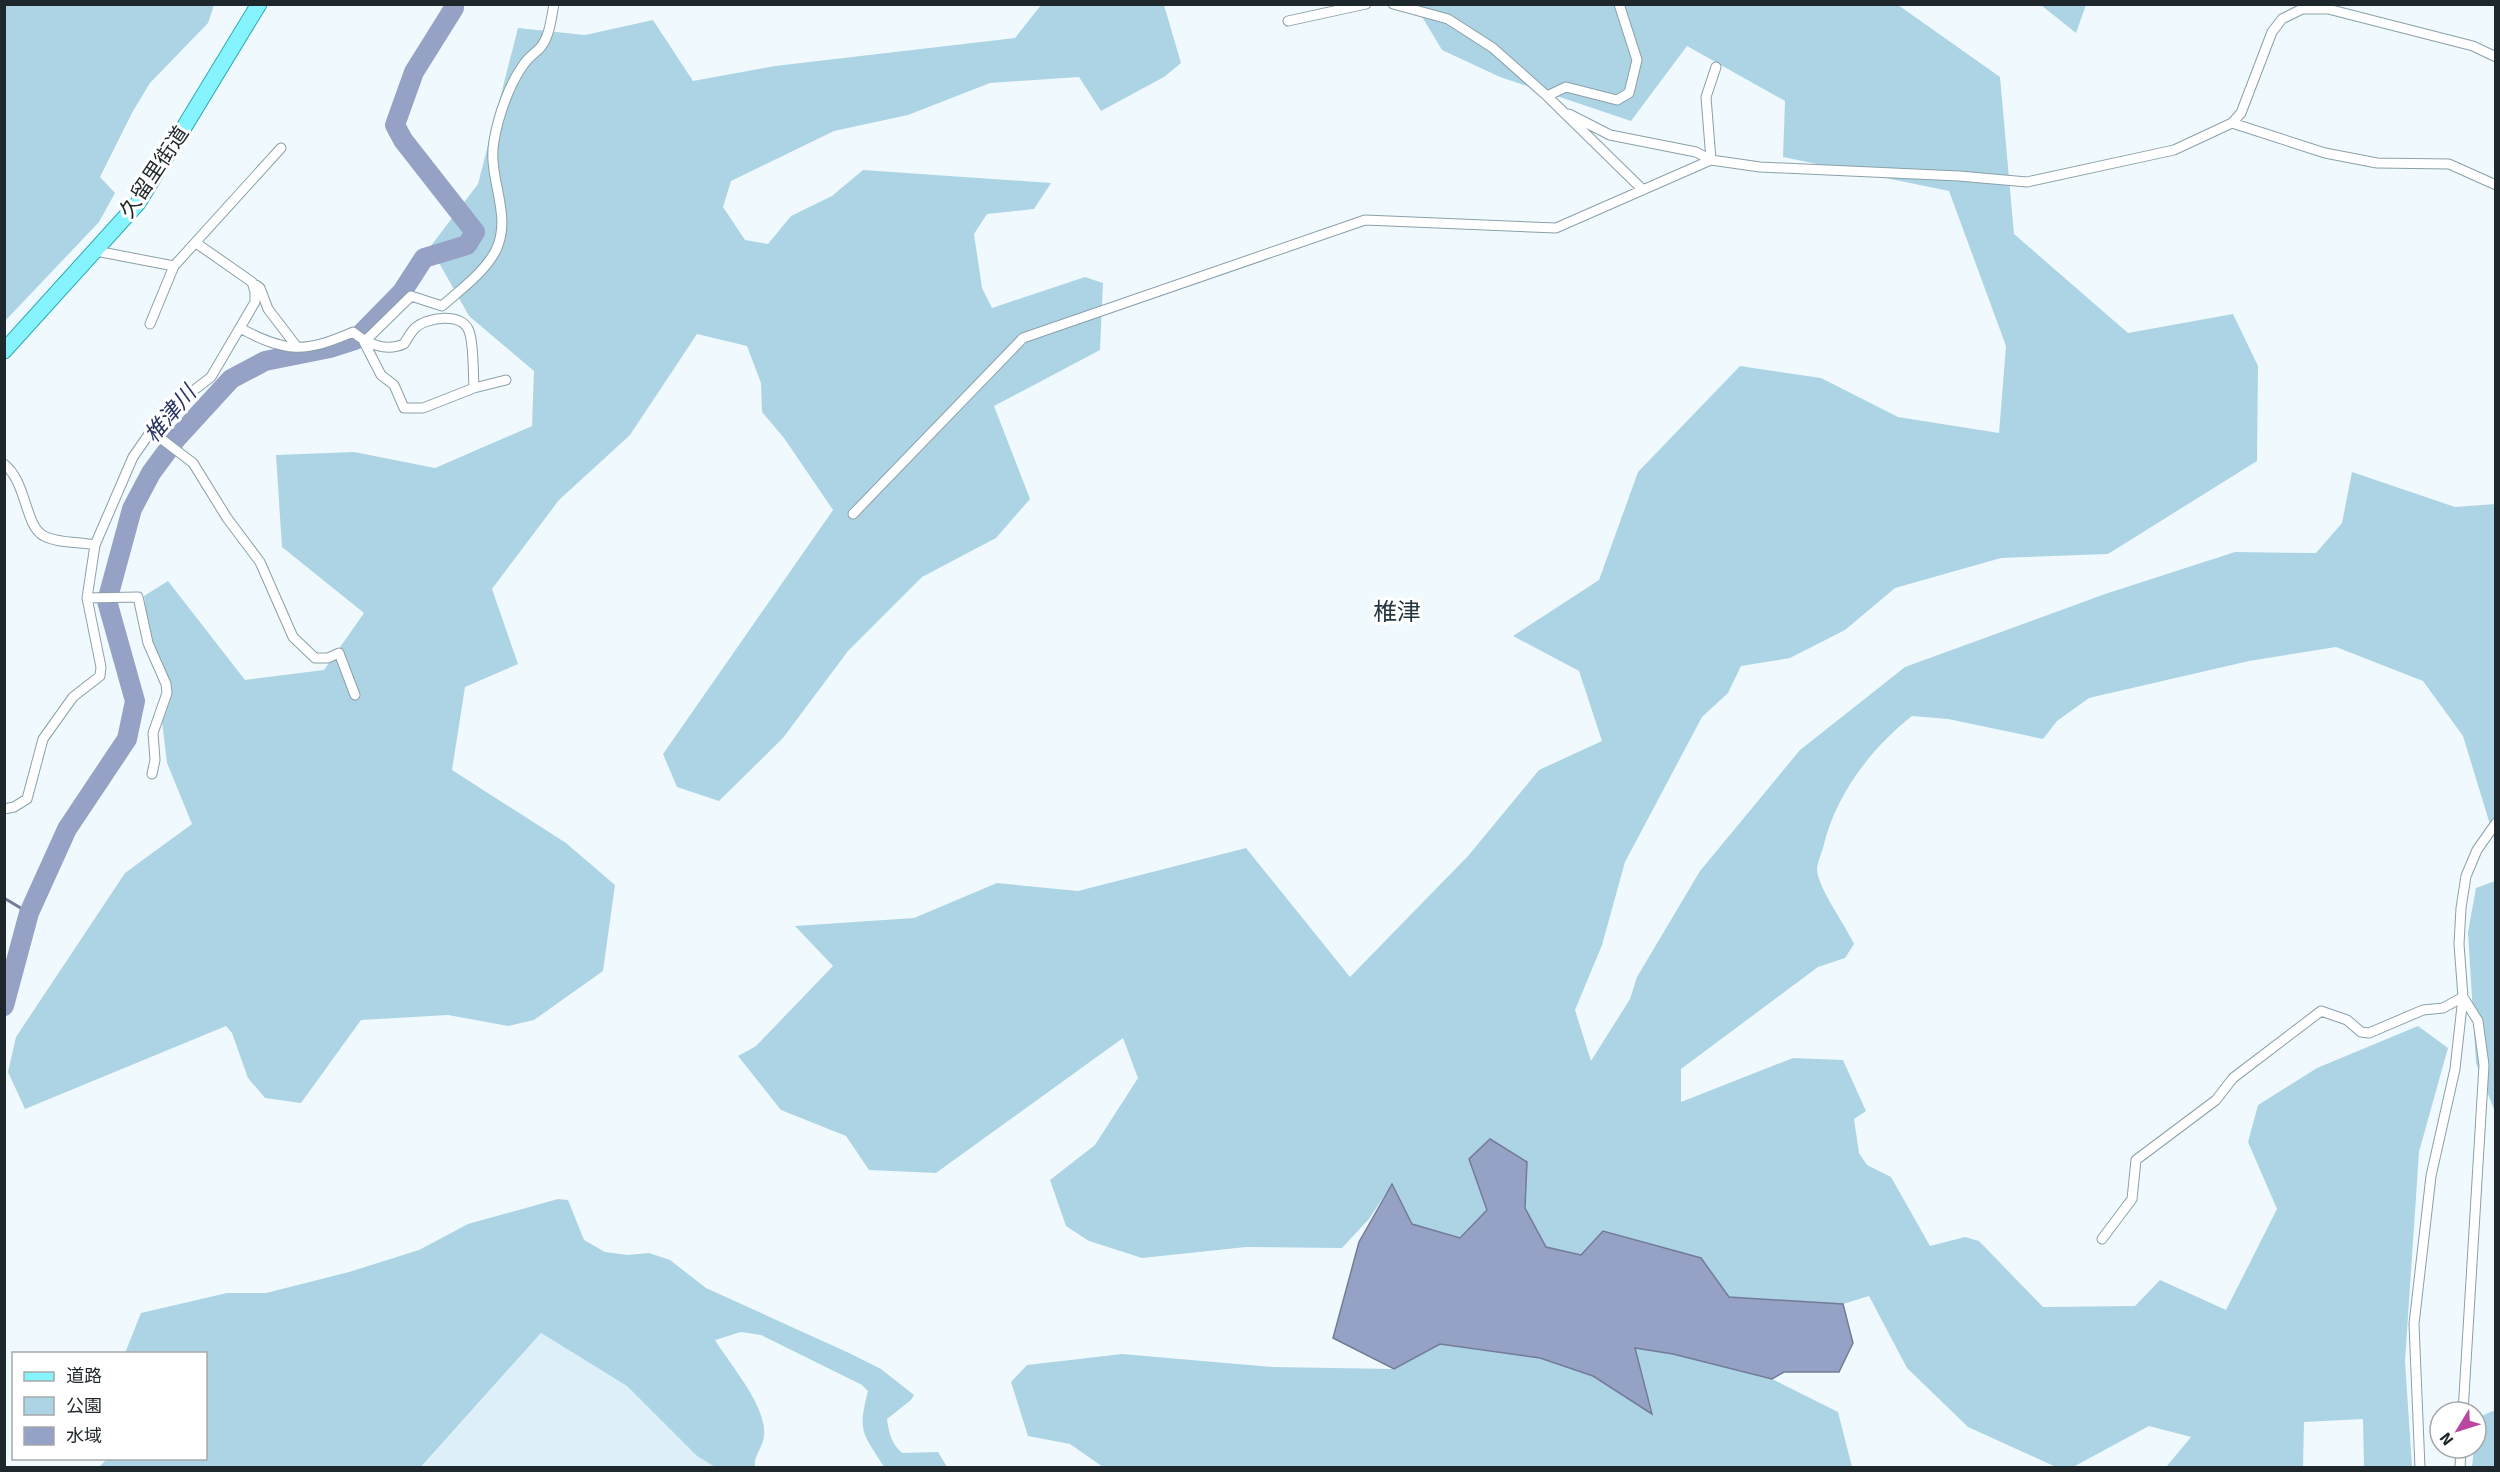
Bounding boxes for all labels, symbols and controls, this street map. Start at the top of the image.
street label: 久留里街道 [114,121,194,223]
water label: 椎津川 [138,379,203,448]
district label: 椎津 [1373,597,1421,627]
legend [12,1352,207,1460]
text: 道路 [66,1365,102,1387]
text: 公園 [66,1395,102,1417]
north arrow [2428,1400,2488,1460]
text: 水域 [66,1425,102,1447]
text: N [2436,1428,2458,1449]

